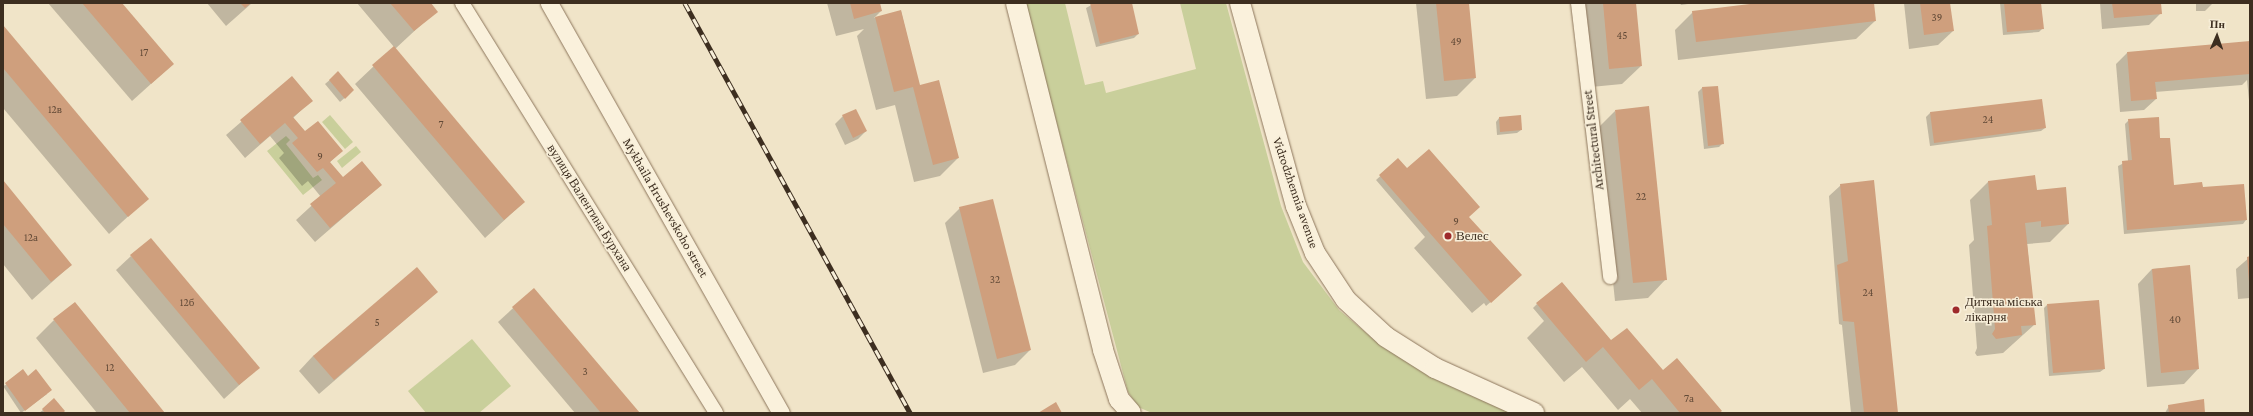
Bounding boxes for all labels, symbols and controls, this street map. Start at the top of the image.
house number: 39 [1932,10,1942,24]
north arrow [2197,16,2237,56]
text: Пн [2210,18,2225,30]
house number: 45 [1617,28,1627,42]
house number: 49 [1450,34,1462,48]
house number: 17 [140,45,148,59]
street label: Architectural Street [1580,89,1608,191]
house number: 12в [48,102,62,116]
house number: 24 [1983,112,1993,126]
house number: 7 [438,117,444,131]
street label: Mykhaila Hrushevskoho street [619,136,711,280]
street label: Vidrodzhennia avenue [1269,136,1321,250]
street label: вулиця Валентина Бурхана [543,142,635,274]
house number: 9 [317,149,323,163]
house number: 22 [1636,189,1646,203]
house number: 9 [1453,214,1459,228]
place label: Велес [1456,228,1489,244]
house number: 12а [24,230,38,244]
marker: Велес [1443,231,1453,241]
house number: 32 [990,272,1000,286]
house number: 24 [1863,285,1873,299]
house number: 12б [180,295,194,309]
place label: Дитяча міська лікарня [1965,295,2042,326]
marker: Дитяча міська лікарня [1950,304,1962,316]
house number: 40 [2169,312,2181,326]
house number: 5 [374,315,380,329]
house number: 12 [106,360,114,374]
house number: 3 [582,364,588,378]
house number: 7а [1684,391,1694,405]

